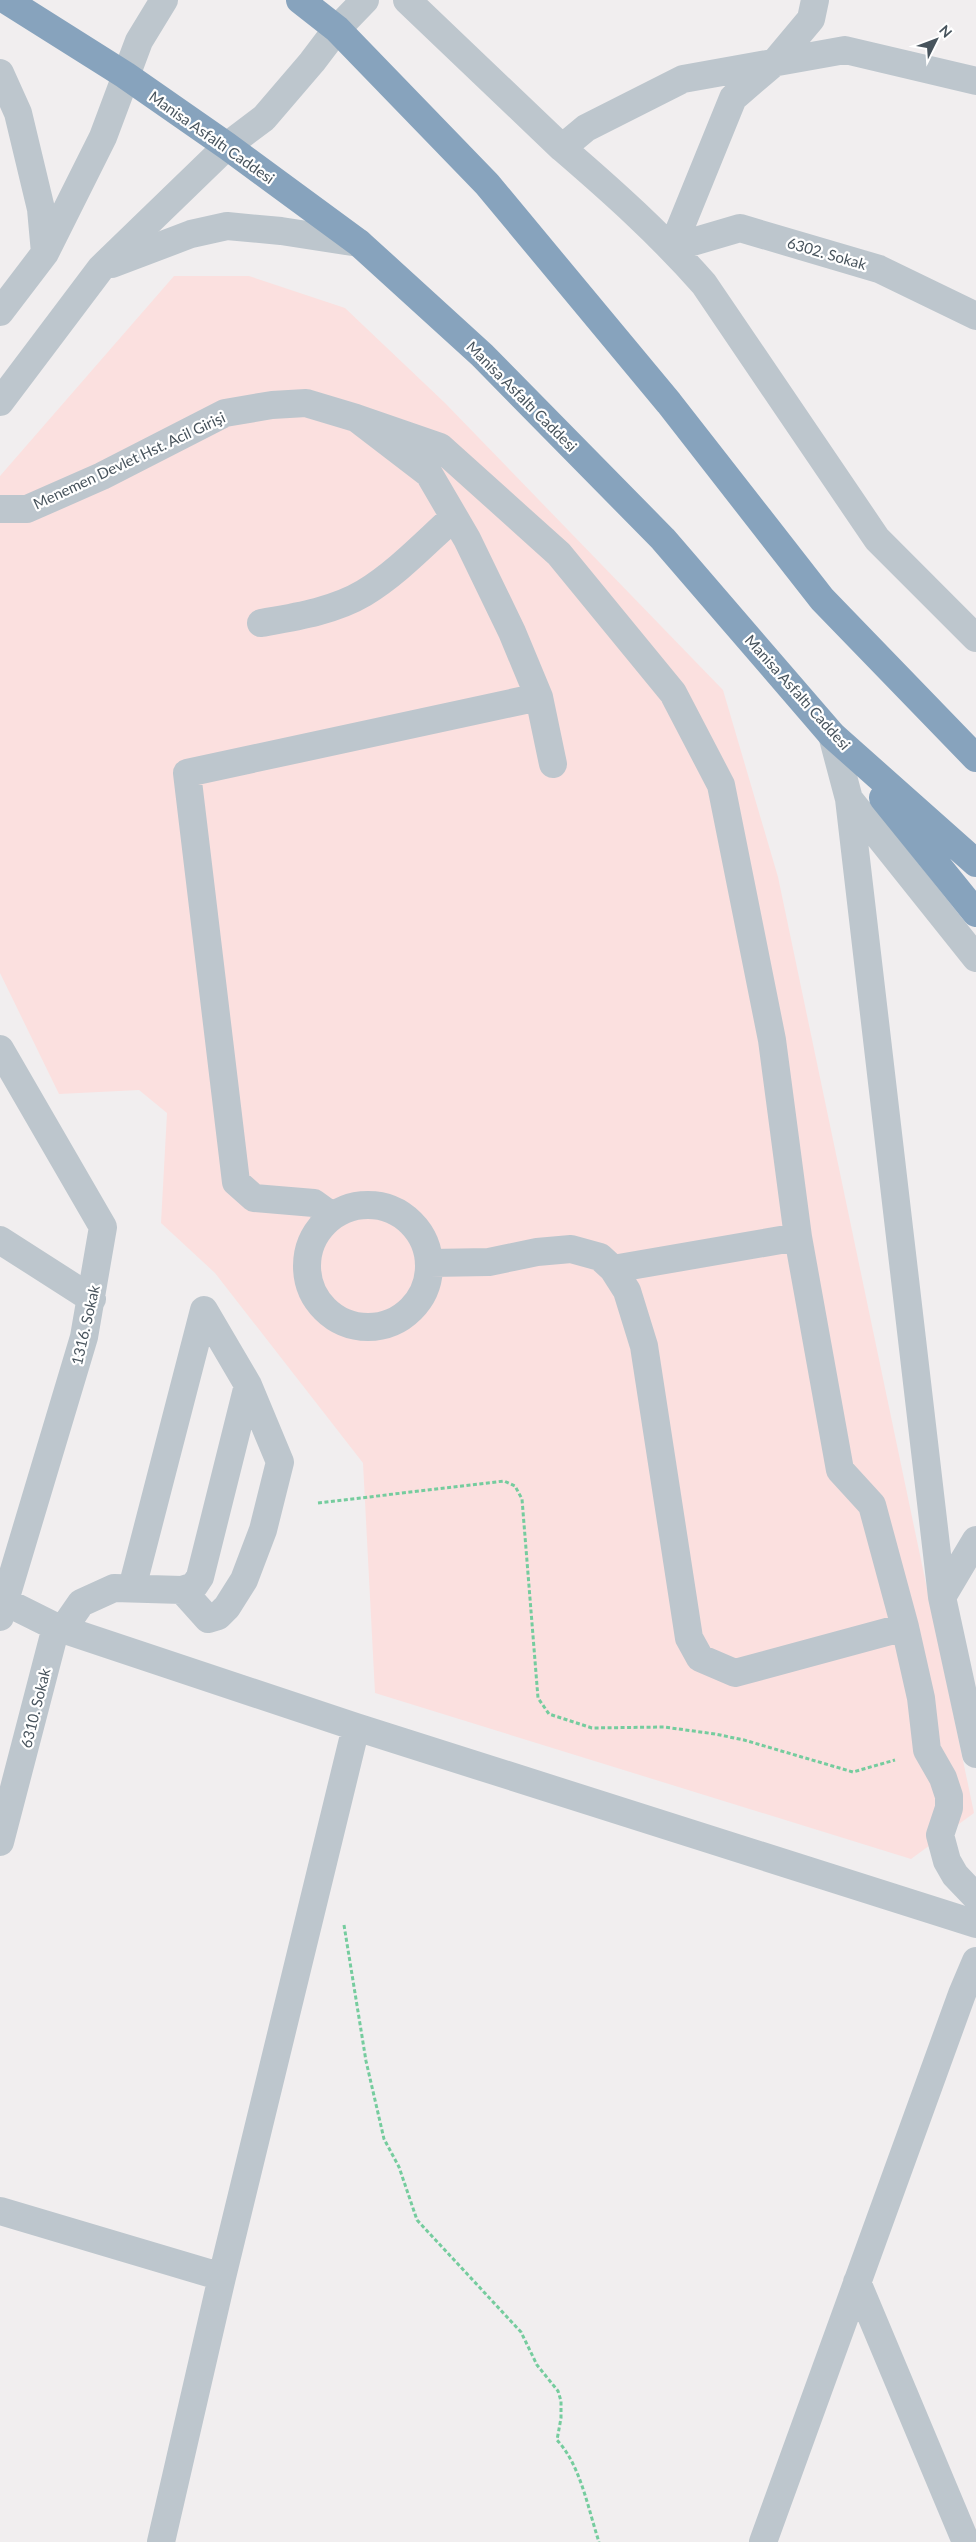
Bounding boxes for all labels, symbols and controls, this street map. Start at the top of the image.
north arrow [911,15,961,65]
text: N [936,21,956,41]
street label: Manisa Asfaltı Caddesi [146,87,278,187]
street label: 6302. Sokak [785,233,869,273]
street label: Manisa Asfaltı Caddesi [463,337,581,455]
street label: Menemen Devlet Hst. Acil Girişi [30,408,228,512]
street label: Manisa Asfaltı Caddesi [742,631,854,753]
street label: 1316. Sokak [67,1283,103,1367]
street label: 6310. Sokak [16,1666,54,1750]

